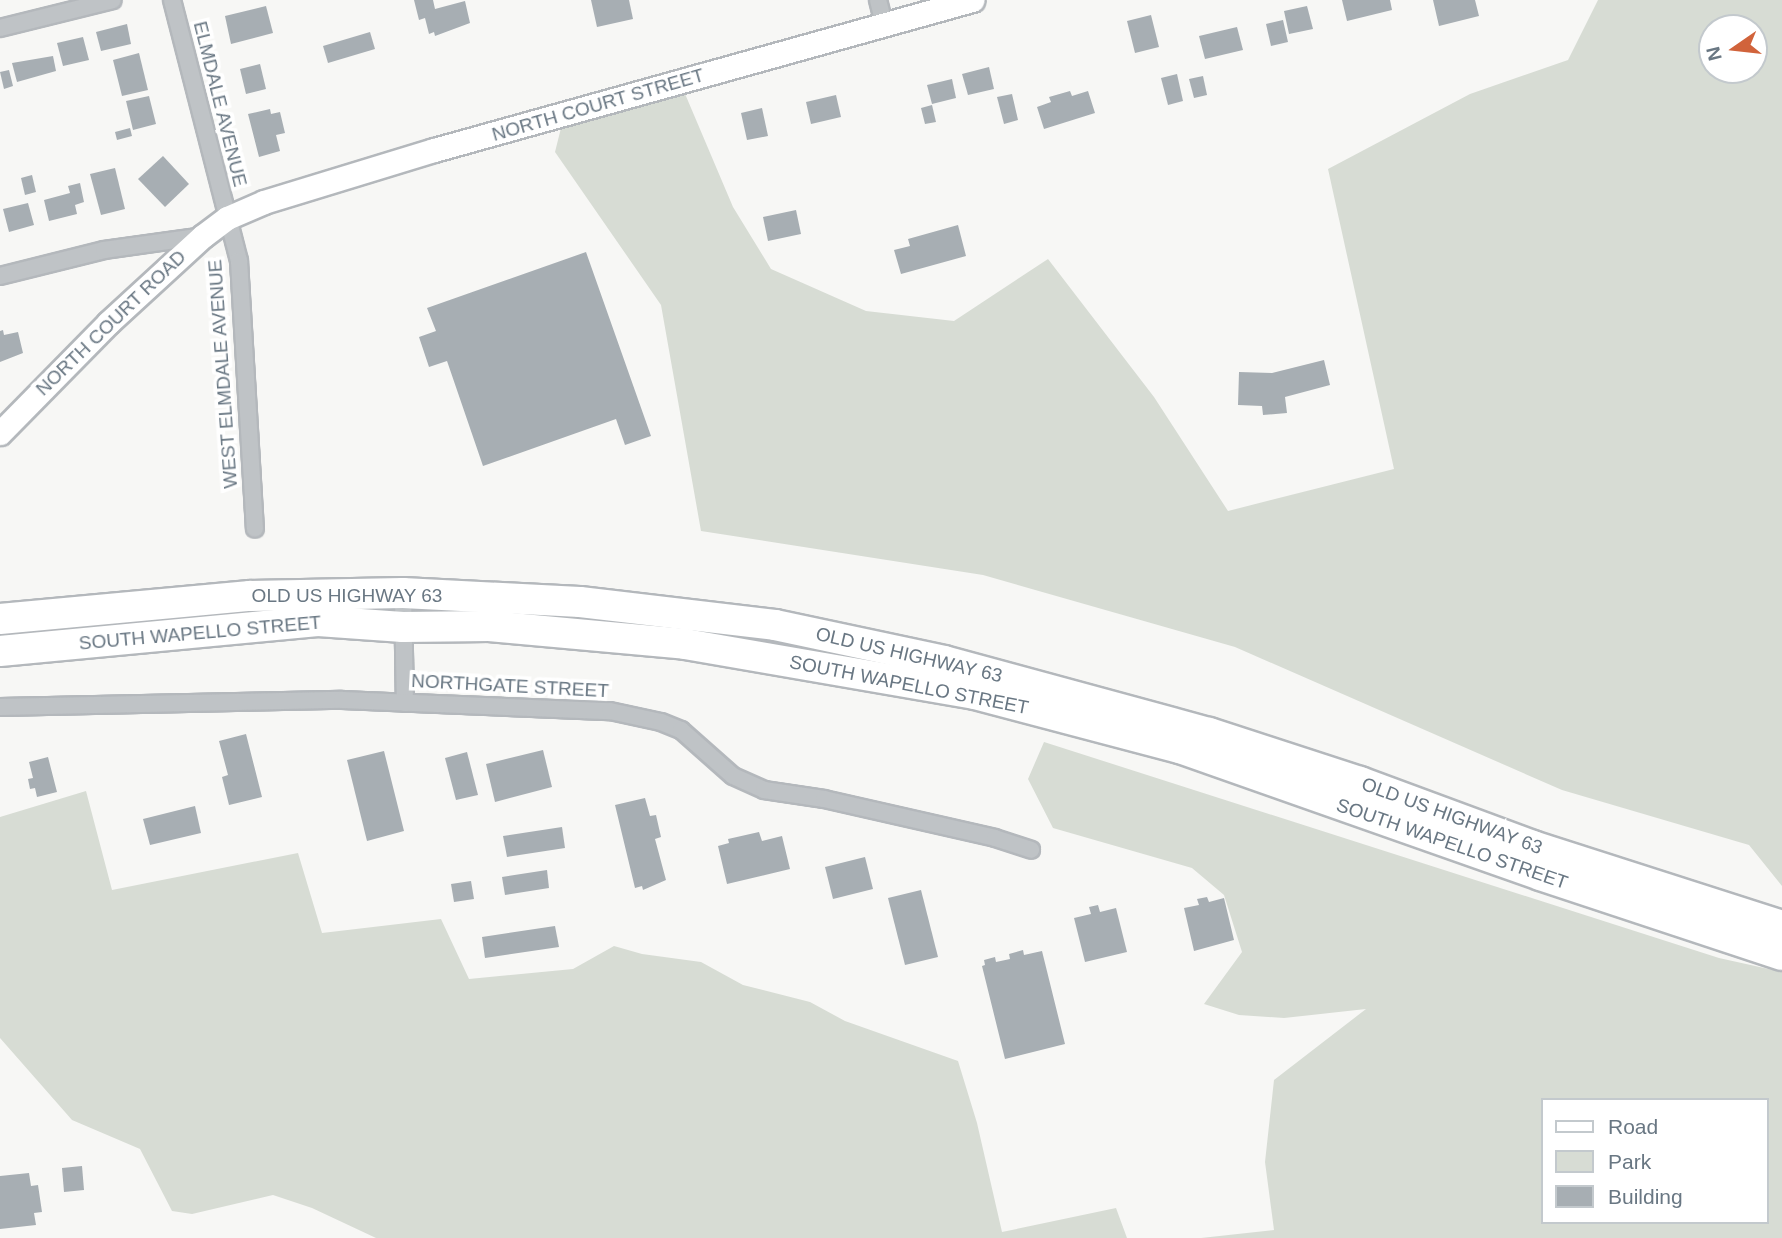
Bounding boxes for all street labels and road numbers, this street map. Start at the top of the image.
street label: ELMDALE AVENUE [188,18,252,190]
street label: NORTH COURT STREET [489,64,707,146]
street label: NORTH COURT ROAD [31,245,191,401]
street label: WEST ELMDALE AVENUE [204,258,242,490]
street label: OLD US HIGHWAY 63 [251,585,443,607]
street label: SOUTH WAPELLO STREET [78,611,322,655]
street label: OLD US HIGHWAY 63 [813,622,1005,688]
street label: SOUTH WAPELLO STREET [787,651,1031,719]
street label: NORTHGATE STREET [411,669,609,703]
street label: OLD US HIGHWAY 63 [1358,773,1546,859]
street label: SOUTH WAPELLO STREET [1333,794,1571,894]

